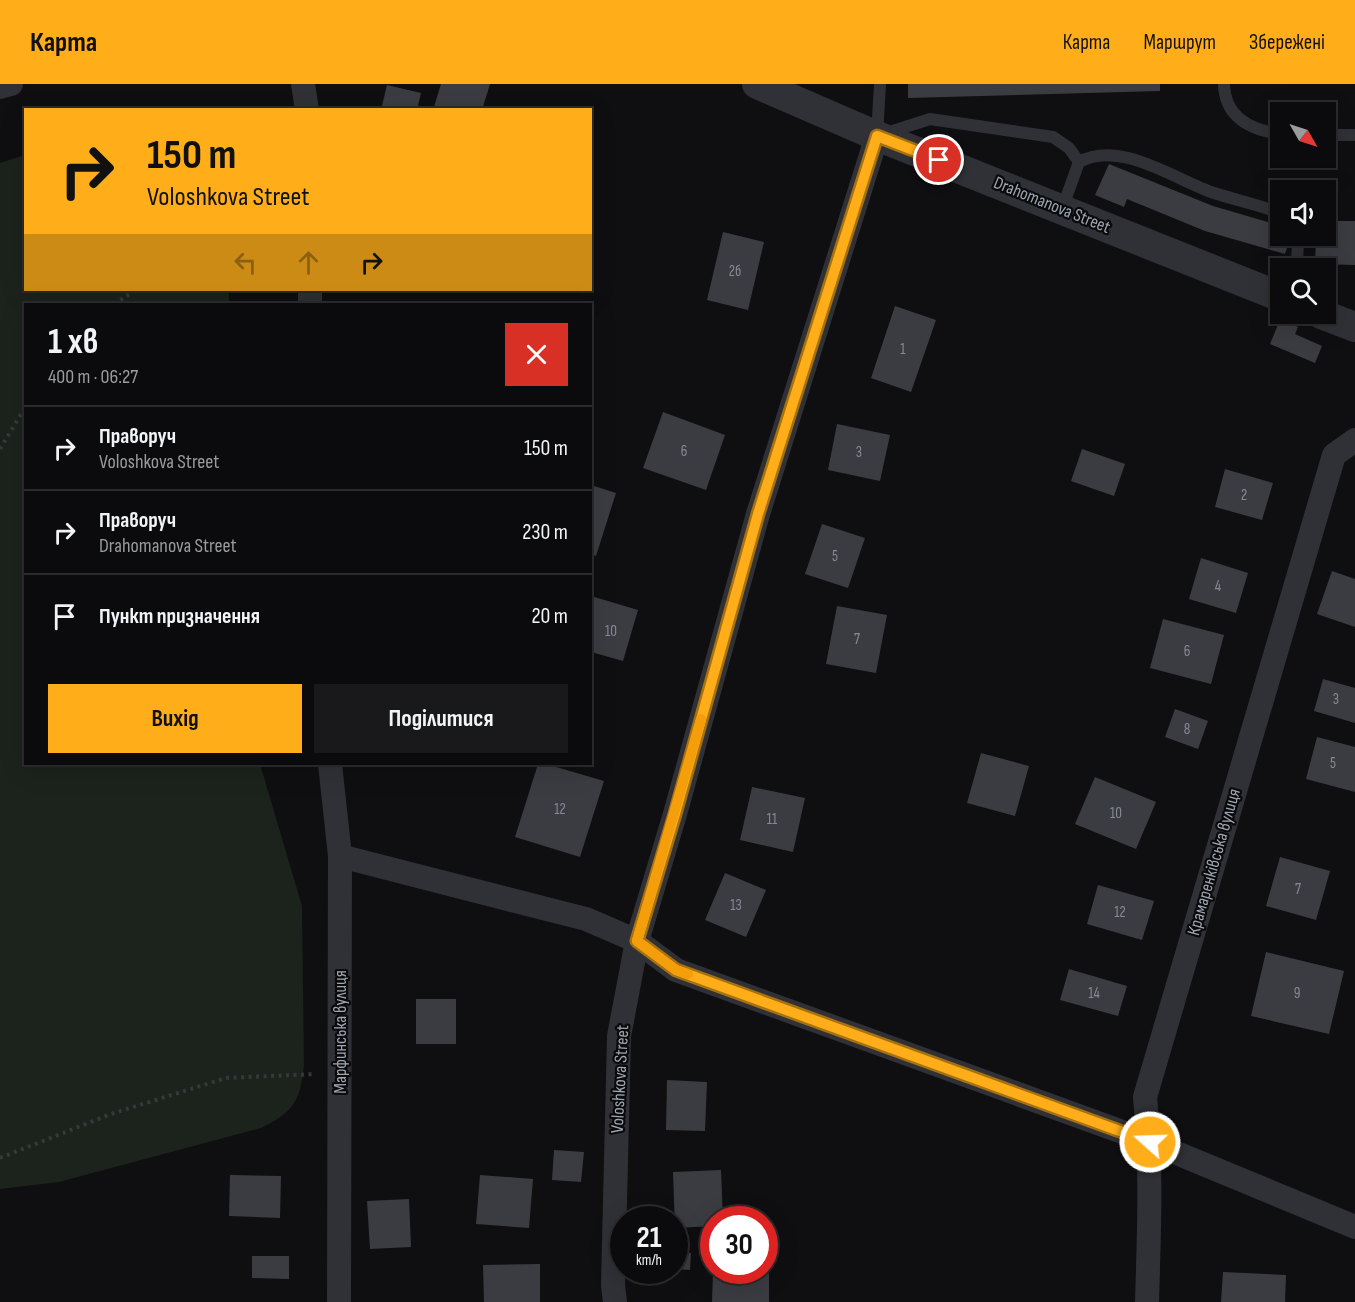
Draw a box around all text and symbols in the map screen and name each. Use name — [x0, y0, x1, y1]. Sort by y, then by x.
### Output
text: Карта — [30, 26, 97, 59]
text: Карта — [1063, 30, 1110, 55]
text: Маршрут — [1143, 30, 1216, 55]
text: Збережені — [1249, 30, 1325, 55]
north arrow — [1270, 102, 1336, 168]
map controls — [1270, 102, 1336, 324]
text: 150 m — [147, 130, 236, 181]
icon: right — [48, 132, 126, 210]
pin — [913, 134, 964, 185]
icon: arrive — [922, 143, 955, 176]
street label: Drahomanova Street — [991, 172, 1114, 238]
button: sound — [1270, 180, 1336, 246]
text: Voloshkova Street — [147, 181, 310, 213]
icon: left — [229, 246, 262, 279]
icon: ahead — [292, 246, 325, 279]
icon: right — [355, 246, 388, 279]
button: search — [1270, 258, 1336, 324]
house number: 2б — [729, 262, 741, 281]
text: 1 хв — [48, 321, 98, 364]
button: close — [505, 323, 568, 386]
house number: 1 — [900, 340, 906, 359]
text: 400 m · 06:27 — [48, 365, 138, 389]
text: Праворуч — [99, 423, 176, 450]
icon: right — [48, 432, 81, 465]
text: 150 m — [524, 435, 568, 462]
house number: 6 — [681, 442, 687, 461]
house number: 3 — [856, 443, 862, 462]
text: Voloshkova Street — [99, 450, 219, 474]
house number: 2 — [1241, 486, 1247, 505]
text: Праворуч — [99, 507, 176, 534]
icon: right — [48, 516, 81, 549]
text: 230 m — [522, 519, 568, 546]
text: Drahomanova Street — [99, 534, 237, 558]
house number: 5 — [832, 547, 838, 566]
house number: 4 — [1215, 577, 1221, 596]
icon: arrive — [48, 600, 81, 633]
text: Пункт призначення — [99, 603, 260, 630]
text: 20 m — [532, 603, 568, 630]
house number: 10 — [605, 622, 617, 641]
house number: 7 — [854, 630, 860, 649]
house number: 6 — [1184, 642, 1190, 661]
button: Вихід — [48, 684, 302, 753]
button: Поділитися — [314, 684, 568, 753]
house number: 3 — [1333, 690, 1339, 709]
house number: 8 — [1184, 720, 1190, 739]
house number: 5 — [1330, 754, 1336, 773]
street label: Крамаренківська вулиця — [1183, 786, 1245, 938]
house number: 12 — [554, 800, 566, 819]
house number: 10 — [1110, 804, 1122, 823]
house number: 11 — [767, 810, 778, 829]
house number: 7 — [1295, 880, 1301, 899]
house number: 13 — [730, 896, 742, 915]
house number: 12 — [1114, 903, 1126, 922]
street label: Марфинська вулиця — [330, 970, 351, 1094]
house number: 14 — [1088, 984, 1100, 1003]
house number: 9 — [1294, 984, 1300, 1003]
street label: Voloshkova Street — [607, 1024, 633, 1134]
position arrow — [1118, 1110, 1182, 1174]
speed limit sign: 30 — [700, 1206, 778, 1284]
text: 21 — [637, 1220, 661, 1256]
text: km/h — [636, 1251, 662, 1270]

